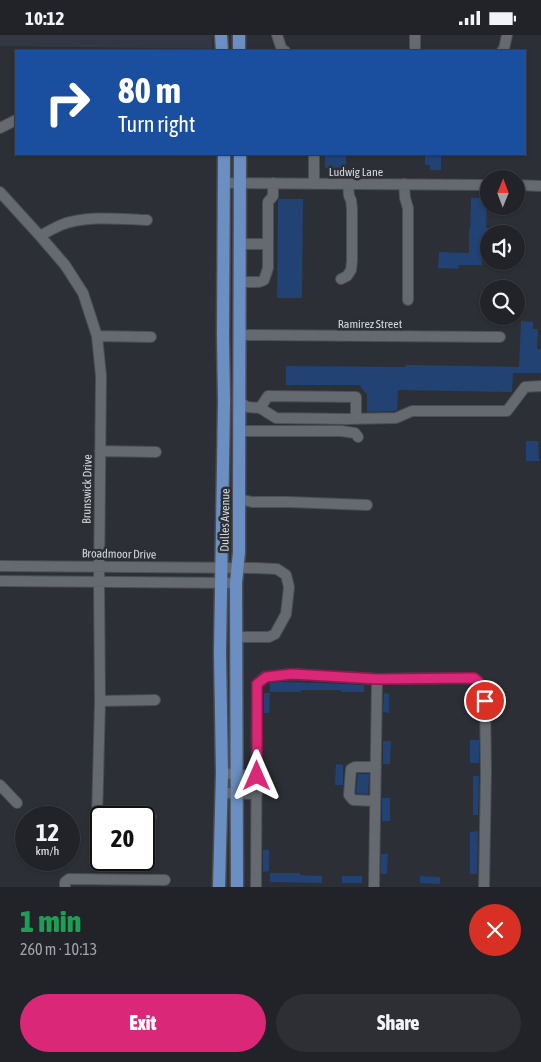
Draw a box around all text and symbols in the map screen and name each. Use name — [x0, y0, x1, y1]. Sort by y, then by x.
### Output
text: 10:12 — [25, 7, 64, 29]
icon: right — [35, 70, 100, 135]
text: 80 m — [118, 70, 181, 110]
text: Turn right — [118, 111, 195, 137]
street label: Ludwig Lane — [329, 165, 383, 179]
north arrow — [480, 170, 525, 215]
map controls — [480, 170, 525, 325]
button: sound — [480, 225, 525, 270]
button: search — [480, 280, 525, 325]
street label: Ramirez Street — [338, 317, 403, 331]
street label: Brunswick Drive — [79, 454, 95, 524]
street label: Dulles Avenue — [217, 488, 233, 552]
street label: Broadmoor Drive — [82, 546, 156, 562]
pin — [464, 680, 506, 722]
icon: arrive — [471, 687, 499, 715]
position arrow — [230, 749, 282, 801]
speed limit sign: 20 — [90, 806, 155, 871]
text: 12 — [36, 818, 59, 846]
text: km/h — [36, 844, 59, 858]
text: 1 min — [20, 904, 81, 938]
button: close — [469, 904, 521, 956]
text: 260 m · 10:13 — [20, 940, 97, 958]
button: Exit — [20, 994, 266, 1052]
button: Share — [276, 994, 521, 1052]

